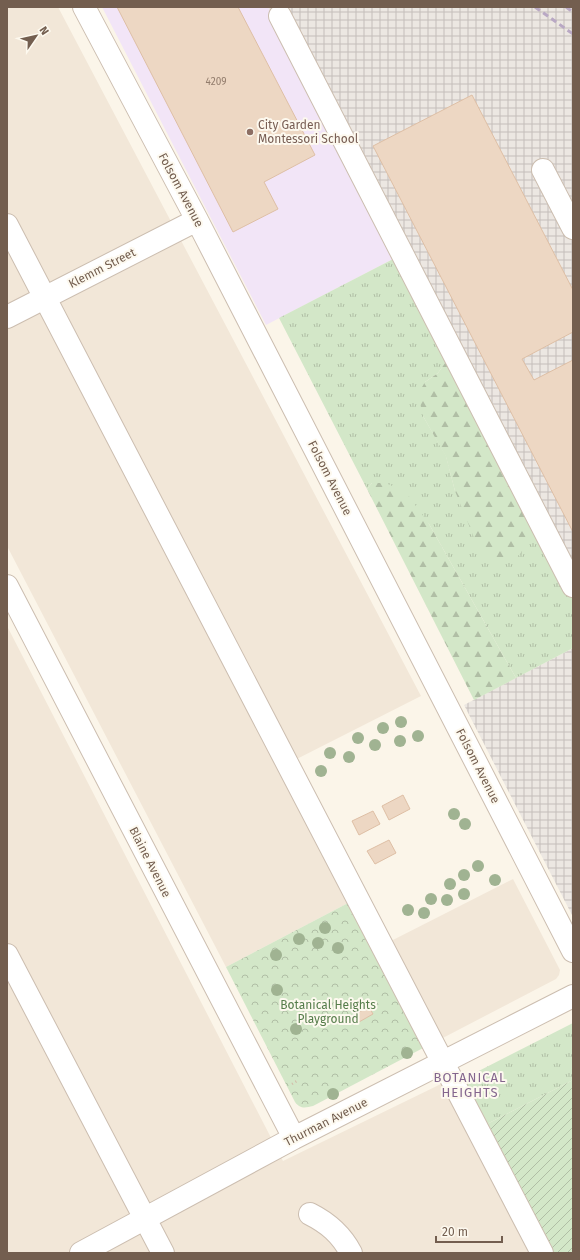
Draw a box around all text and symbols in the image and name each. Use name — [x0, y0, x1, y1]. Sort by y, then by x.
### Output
north arrow — [16, 16, 56, 56]
text: N — [36, 24, 51, 37]
house number: 4209 — [206, 76, 226, 88]
place label: City Garden Montessori School — [258, 118, 359, 146]
marker: City Garden Montessori School — [245, 127, 255, 137]
street label: Folsom Avenue — [156, 151, 206, 229]
street label: Klemm Street — [66, 245, 138, 291]
street label: Folsom Avenue — [305, 438, 355, 518]
street label: Folsom Avenue — [453, 726, 503, 806]
street label: Blaine Avenue — [126, 824, 174, 900]
park label: Botanical Heights Playground — [280, 998, 376, 1026]
district label: BOTANICAL HEIGHTS — [434, 1070, 506, 1100]
street label: Thurman Avenue — [282, 1095, 370, 1149]
scale bar — [436, 1218, 502, 1244]
text: 20 m — [442, 1225, 468, 1239]

